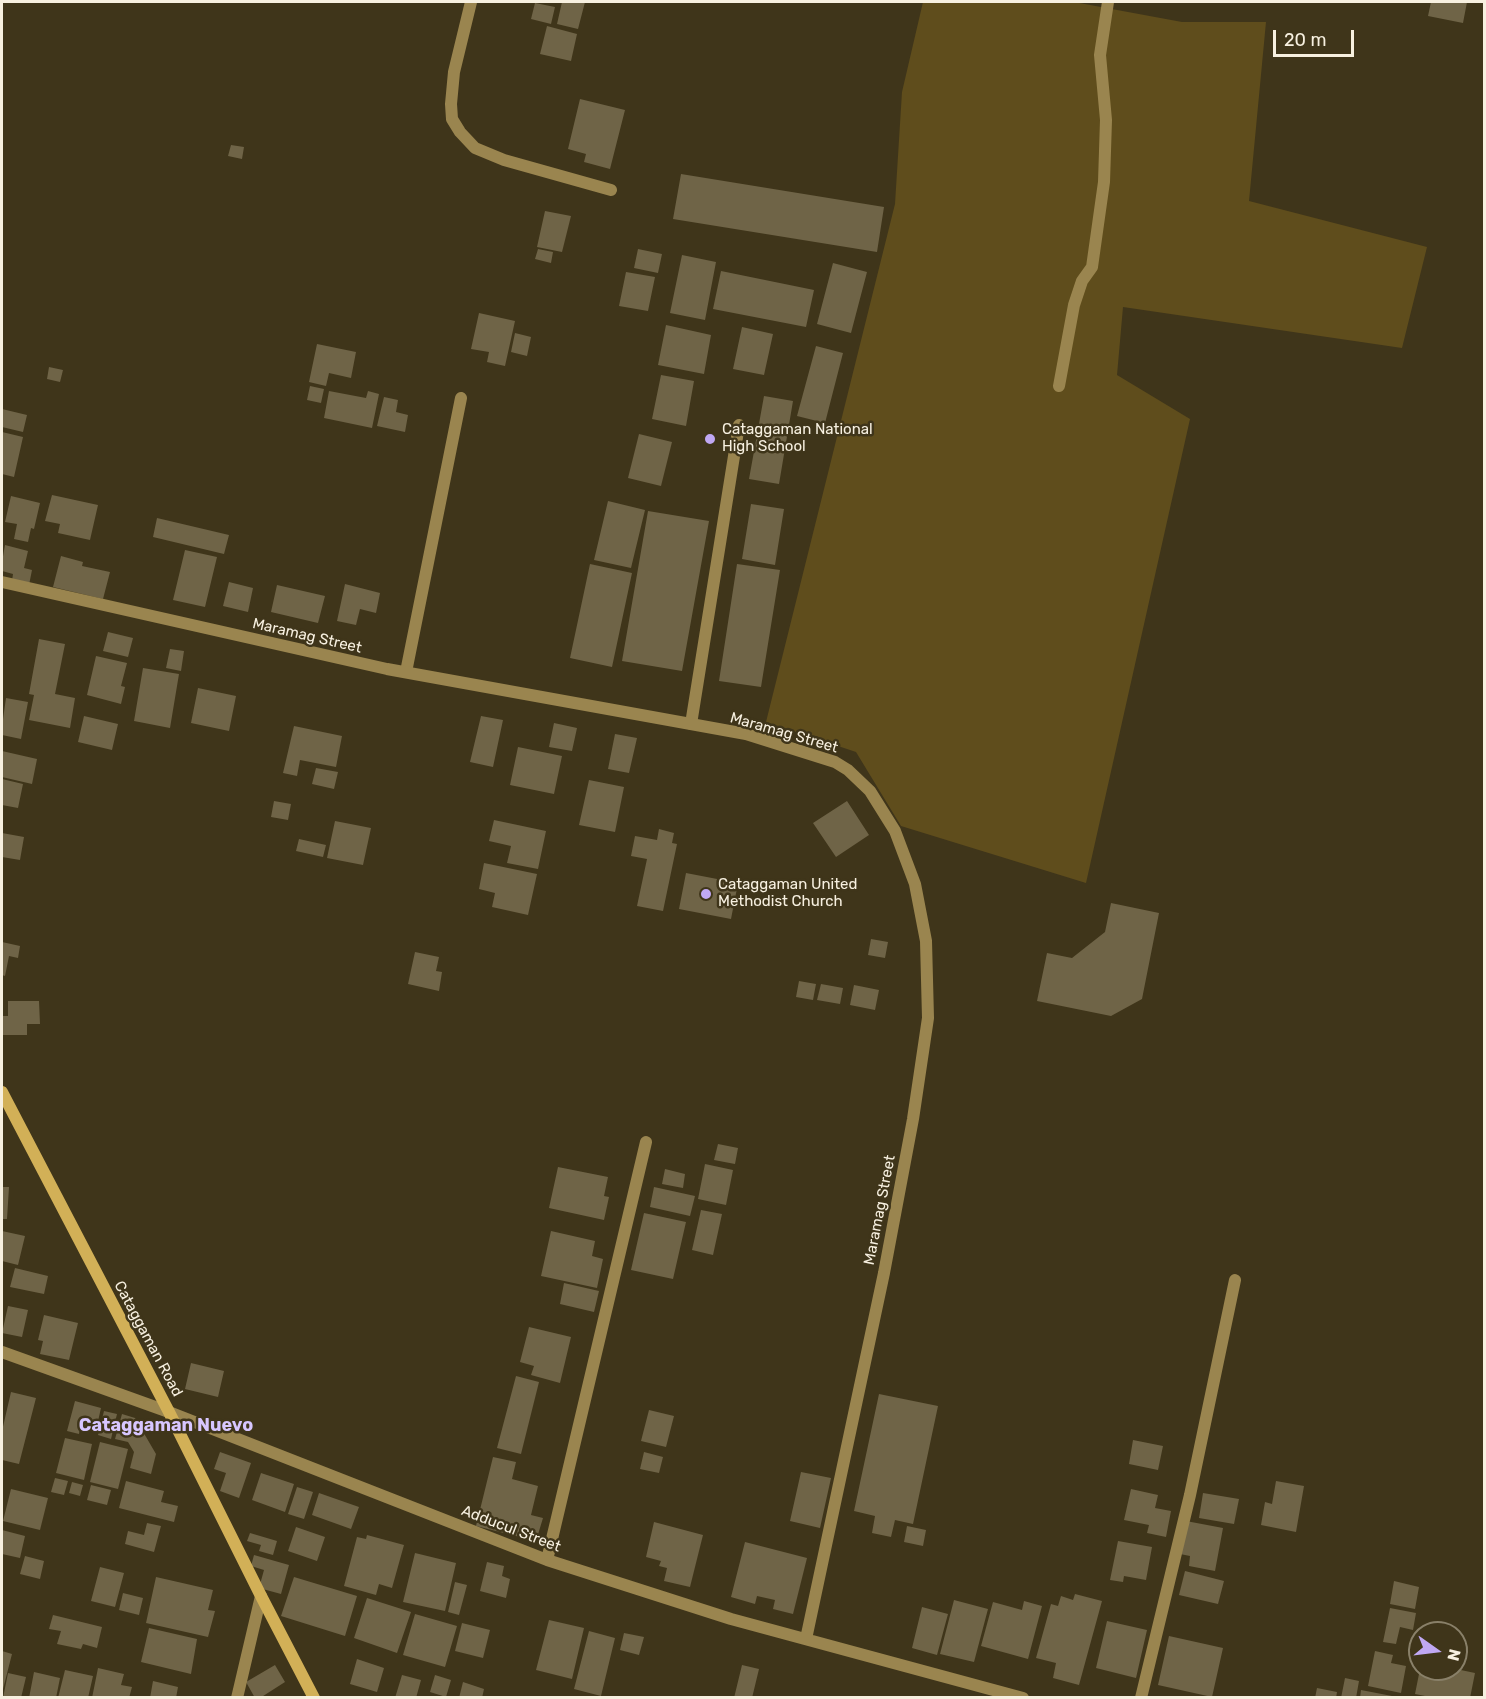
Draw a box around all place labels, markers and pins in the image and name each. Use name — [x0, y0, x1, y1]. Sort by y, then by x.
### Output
place label: Cataggaman National High School — [722, 421, 873, 456]
marker: Cataggaman National High School — [703, 432, 717, 446]
place label: Cataggaman United Methodist Church — [718, 876, 857, 911]
marker: Cataggaman United Methodist Church — [699, 887, 713, 901]

